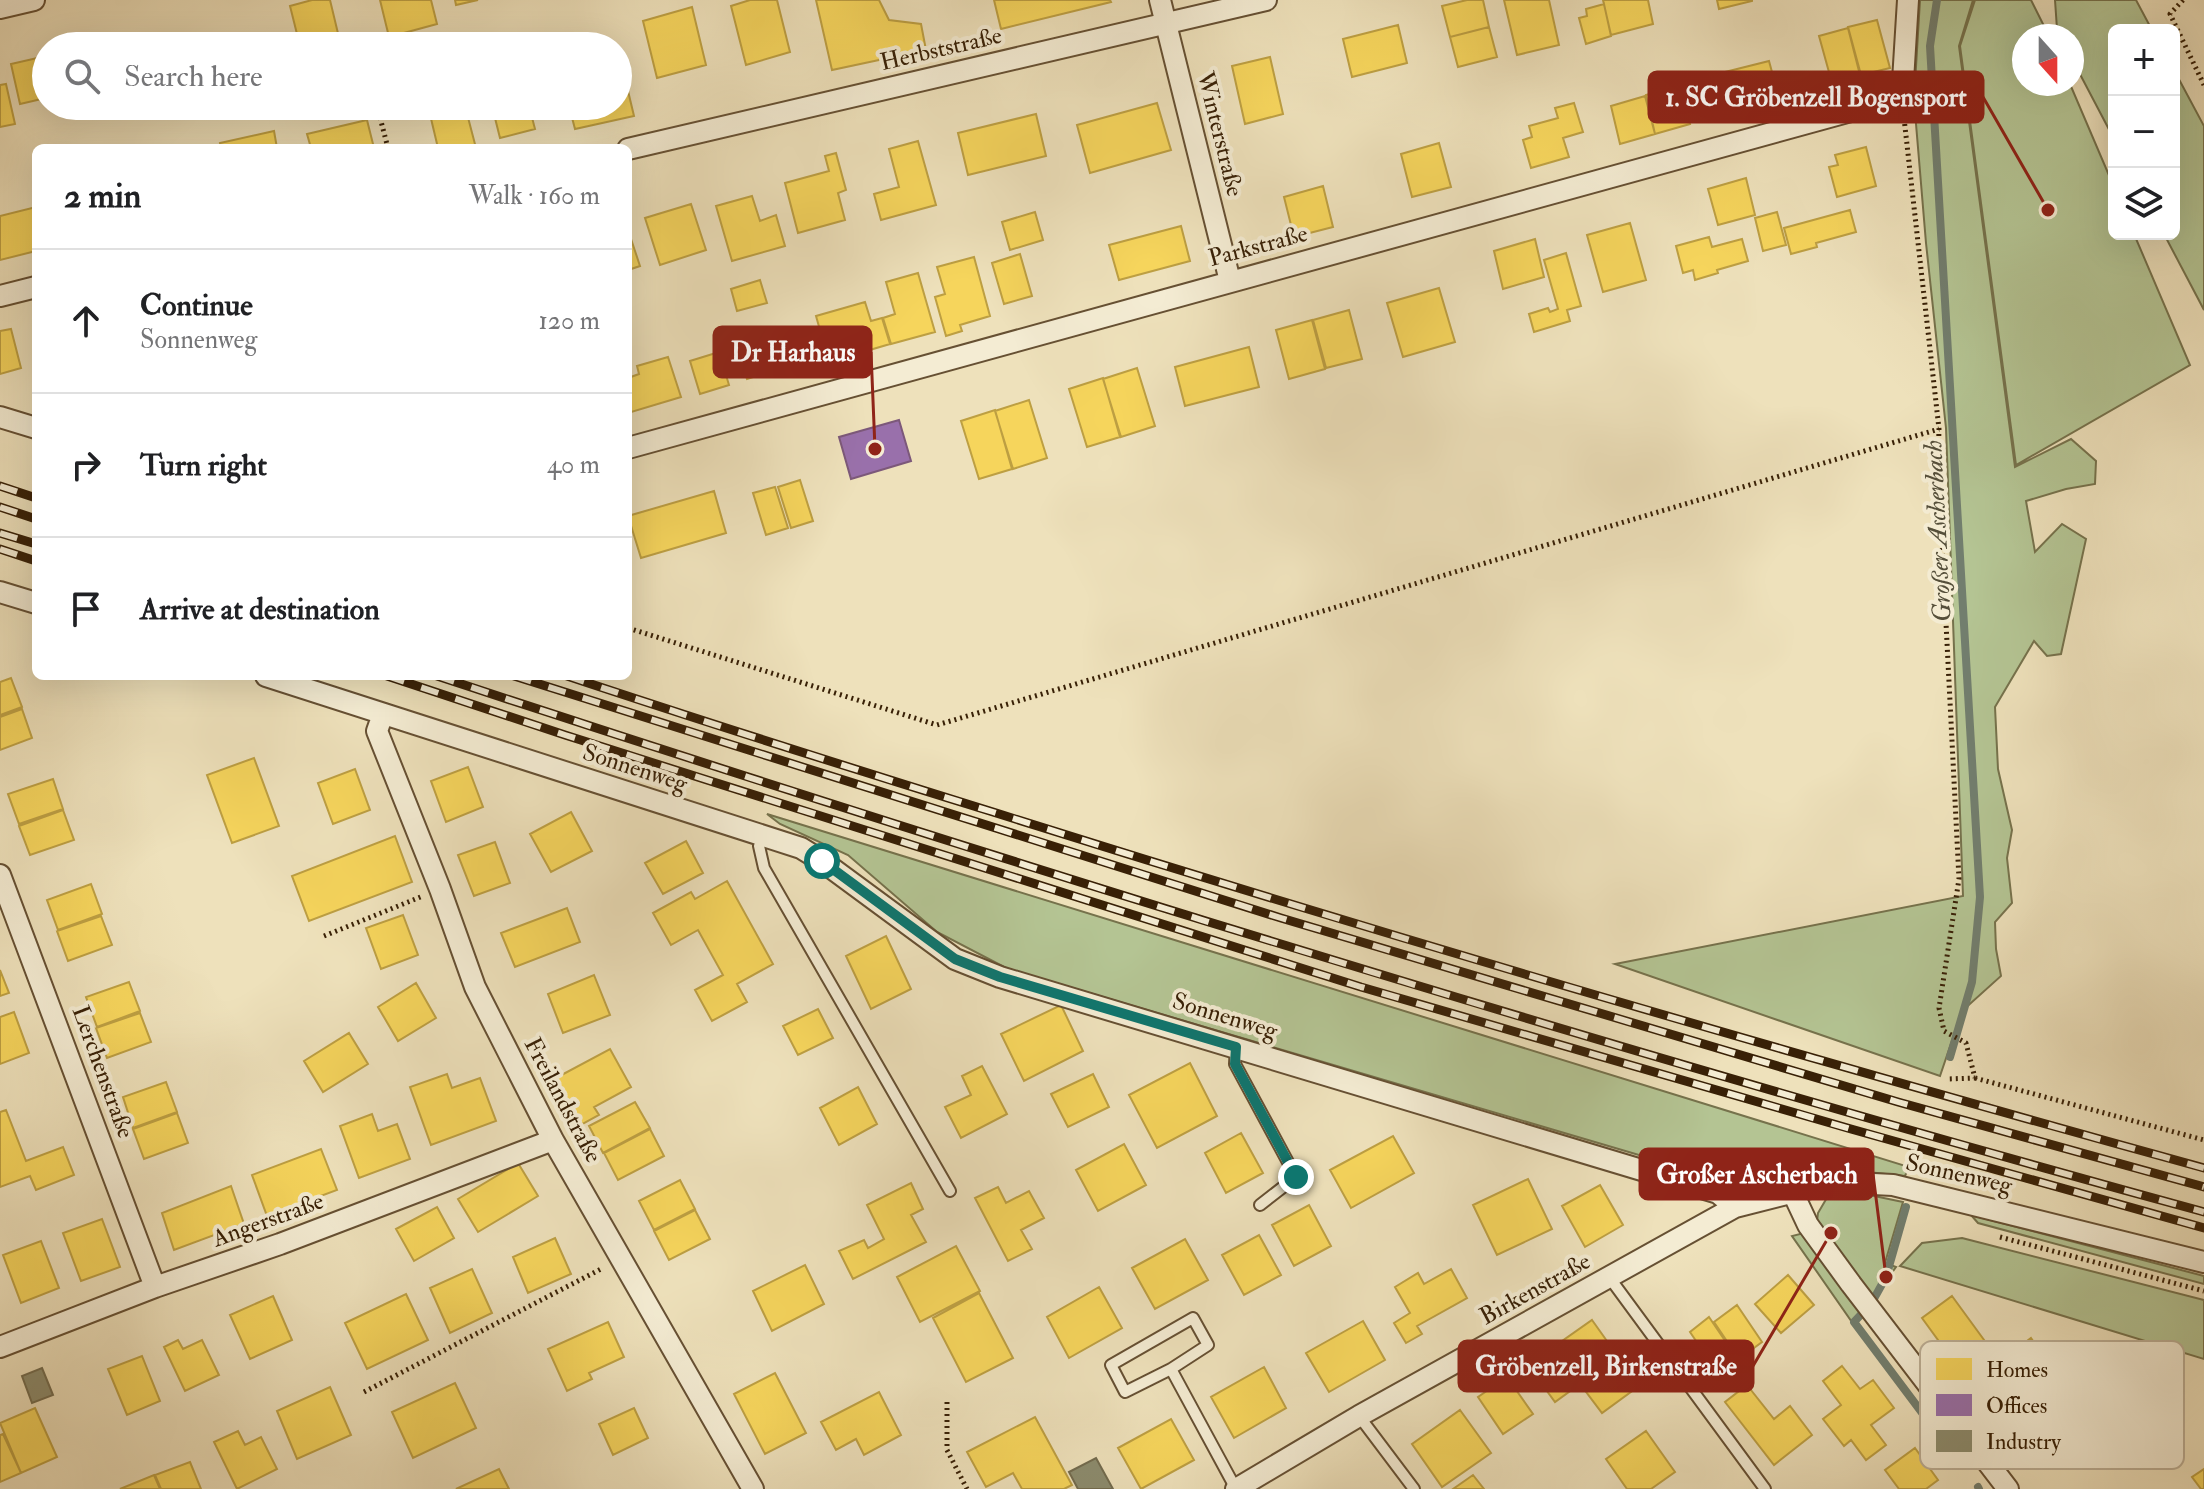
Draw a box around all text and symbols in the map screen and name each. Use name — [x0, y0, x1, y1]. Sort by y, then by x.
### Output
street label: Herbststraße — [877, 20, 1005, 78]
north arrow — [2012, 24, 2084, 96]
map controls — [2108, 24, 2180, 240]
button: + — [2108, 24, 2180, 96]
search box — [32, 32, 632, 120]
icon: search — [60, 54, 104, 98]
text: Search here — [124, 58, 263, 95]
street label: Winterstraße — [1189, 67, 1250, 200]
callout: 1. SC Gröbenzell Bogensport — [1649, 72, 1983, 122]
text: 1. SC Gröbenzell Bogensport — [1665, 82, 1967, 115]
button: − — [2108, 96, 2180, 168]
button: layers — [2108, 168, 2180, 240]
text: 2 min — [64, 175, 141, 218]
text: Walk · 160 m — [469, 180, 600, 212]
street label: Parkstraße — [1205, 218, 1311, 274]
text: Continue — [140, 287, 253, 324]
icon: ahead — [64, 299, 108, 343]
text: 120 m — [539, 305, 600, 337]
text: Sonnenweg — [140, 324, 257, 356]
callout: Dr Harhaus — [714, 327, 871, 377]
text: Dr Harhaus — [731, 337, 855, 369]
water label: Großer Ascherbach — [1917, 439, 1959, 623]
icon: right — [64, 443, 108, 487]
text: Turn right — [140, 447, 267, 484]
text: 40 m — [547, 449, 600, 481]
icon: arrive — [64, 587, 108, 631]
text: Arrive at destination — [140, 591, 380, 628]
street label: Sonnenweg — [579, 737, 692, 800]
route start — [804, 843, 840, 879]
street label: Sonnenweg — [1169, 985, 1282, 1047]
street label: Lerchenstraße — [65, 1002, 141, 1142]
street label: Freilandstraße — [517, 1032, 609, 1168]
street label: Sonnenweg — [1903, 1147, 2016, 1202]
callout: Großer Ascherbach — [1640, 1149, 1873, 1199]
route end — [1278, 1159, 1314, 1195]
text: Großer Ascherbach — [1656, 1159, 1858, 1191]
street label: Angerstraße — [207, 1186, 328, 1255]
street label: Birkenstraße — [1474, 1246, 1596, 1332]
callout: Gröbenzell, Birkenstraße — [1459, 1341, 1753, 1391]
legend — [1920, 1341, 2184, 1469]
text: Gröbenzell, Birkenstraße — [1475, 1351, 1737, 1383]
text: Homes — [1986, 1356, 2048, 1384]
text: Offices — [1986, 1392, 2047, 1420]
text: Industry — [1986, 1428, 2061, 1456]

